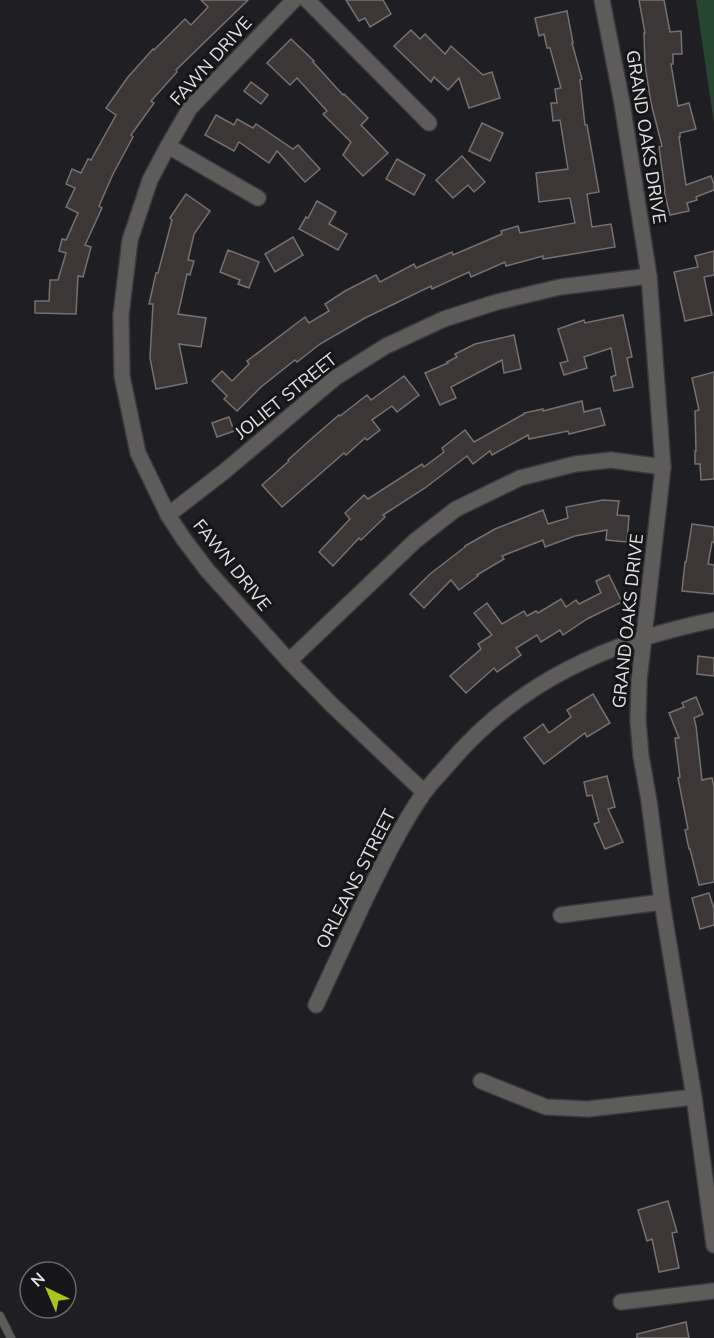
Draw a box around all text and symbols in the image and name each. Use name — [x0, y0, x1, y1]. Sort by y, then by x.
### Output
street label: FAWN DRIVE — [165, 11, 257, 111]
street label: GRAND OAKS DRIVE — [620, 48, 672, 226]
street label: JOLIET STREET — [229, 347, 342, 445]
street label: FAWN DRIVE — [188, 514, 276, 616]
street label: GRAND OAKS DRIVE — [607, 533, 649, 709]
street label: ORLEANS STREET — [311, 805, 402, 953]
north arrow — [18, 1260, 78, 1320]
text: N — [26, 1268, 50, 1292]

